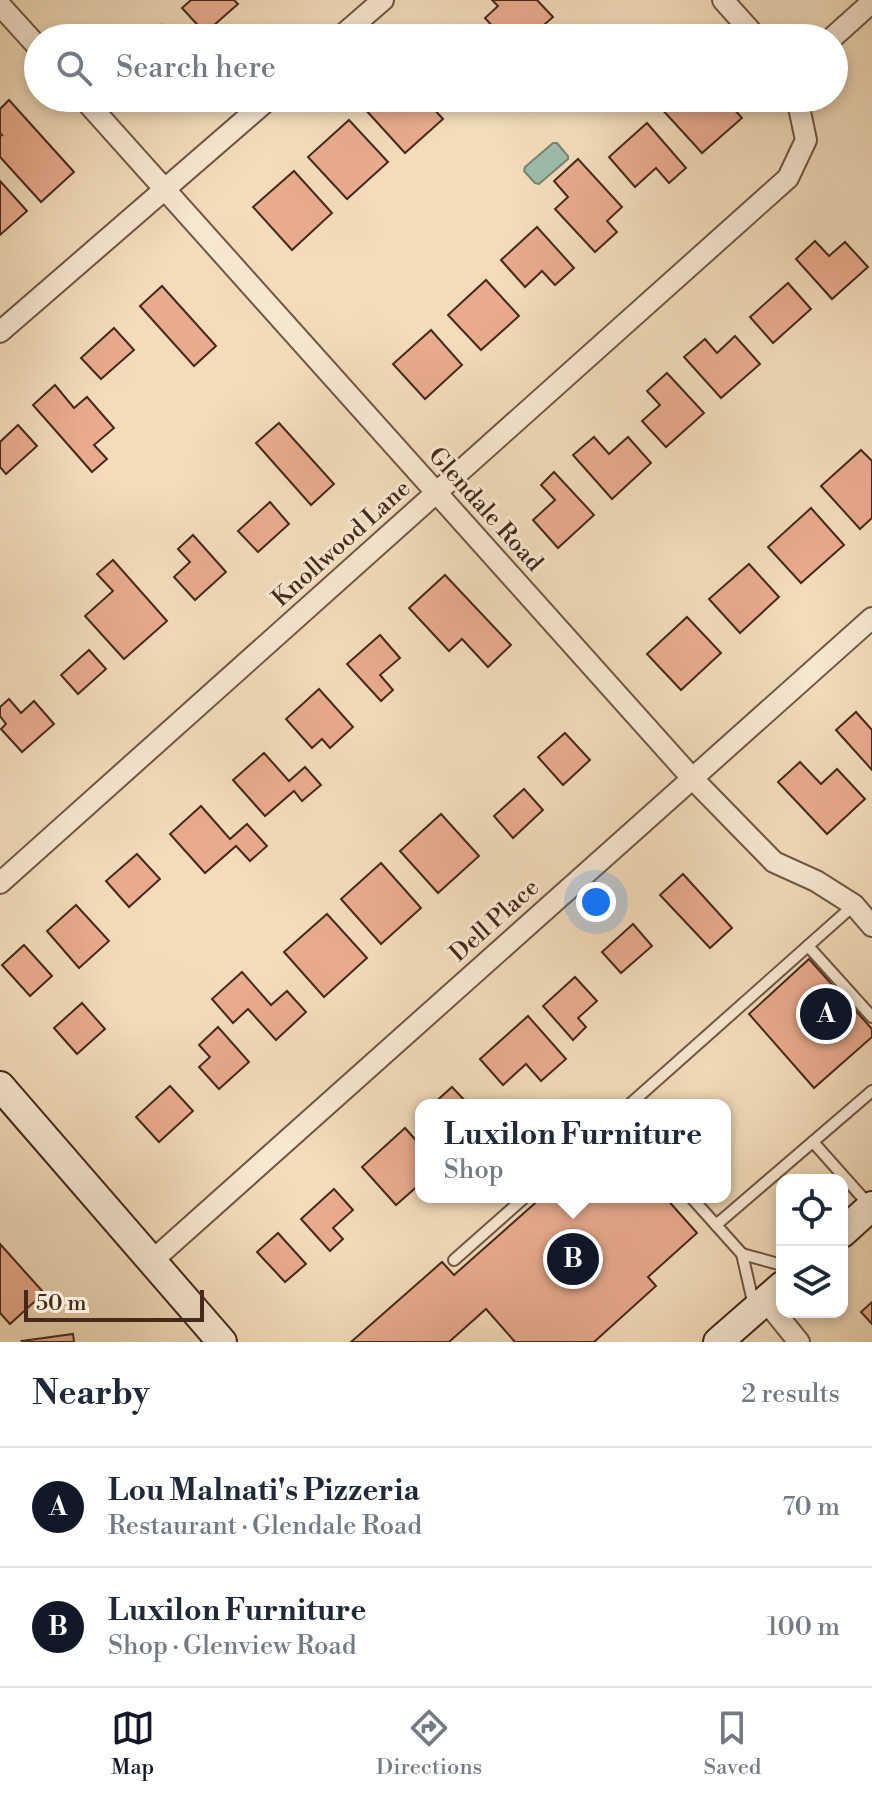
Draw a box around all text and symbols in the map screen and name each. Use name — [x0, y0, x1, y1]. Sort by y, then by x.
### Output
search box — [24, 24, 848, 112]
icon: search — [52, 46, 96, 90]
text: Search here — [116, 49, 276, 87]
street label: Glendale Road — [422, 441, 549, 578]
street label: Knollwood Lane — [266, 474, 417, 614]
street label: Dell Place — [444, 873, 546, 969]
your location — [576, 882, 616, 922]
pin: A — [800, 984, 852, 1044]
popup — [415, 1099, 731, 1203]
text: Luxilon Furniture — [444, 1116, 702, 1154]
text: Shop — [444, 1154, 504, 1186]
map controls — [776, 1174, 848, 1318]
button: locate — [776, 1174, 848, 1246]
pin: B — [547, 1229, 599, 1289]
button: layers — [776, 1246, 848, 1318]
scale bar — [24, 1286, 204, 1322]
text: 50 m — [36, 1290, 87, 1317]
text: Nearby — [32, 1373, 150, 1415]
text: 2 results — [741, 1378, 840, 1410]
text: Lou Malnati's Pizzeria — [108, 1472, 420, 1510]
text: A — [49, 1491, 67, 1523]
text: 70 m — [782, 1491, 840, 1523]
text: Restaurant · Glendale Road — [108, 1510, 422, 1542]
text: Luxilon Furniture — [108, 1592, 366, 1630]
text: B — [48, 1611, 68, 1643]
text: 100 m — [767, 1611, 840, 1643]
text: Shop · Glenview Road — [108, 1630, 357, 1662]
tab: Map — [111, 1706, 155, 1781]
tab: Directions — [376, 1706, 482, 1781]
tab: Saved — [704, 1706, 761, 1781]

